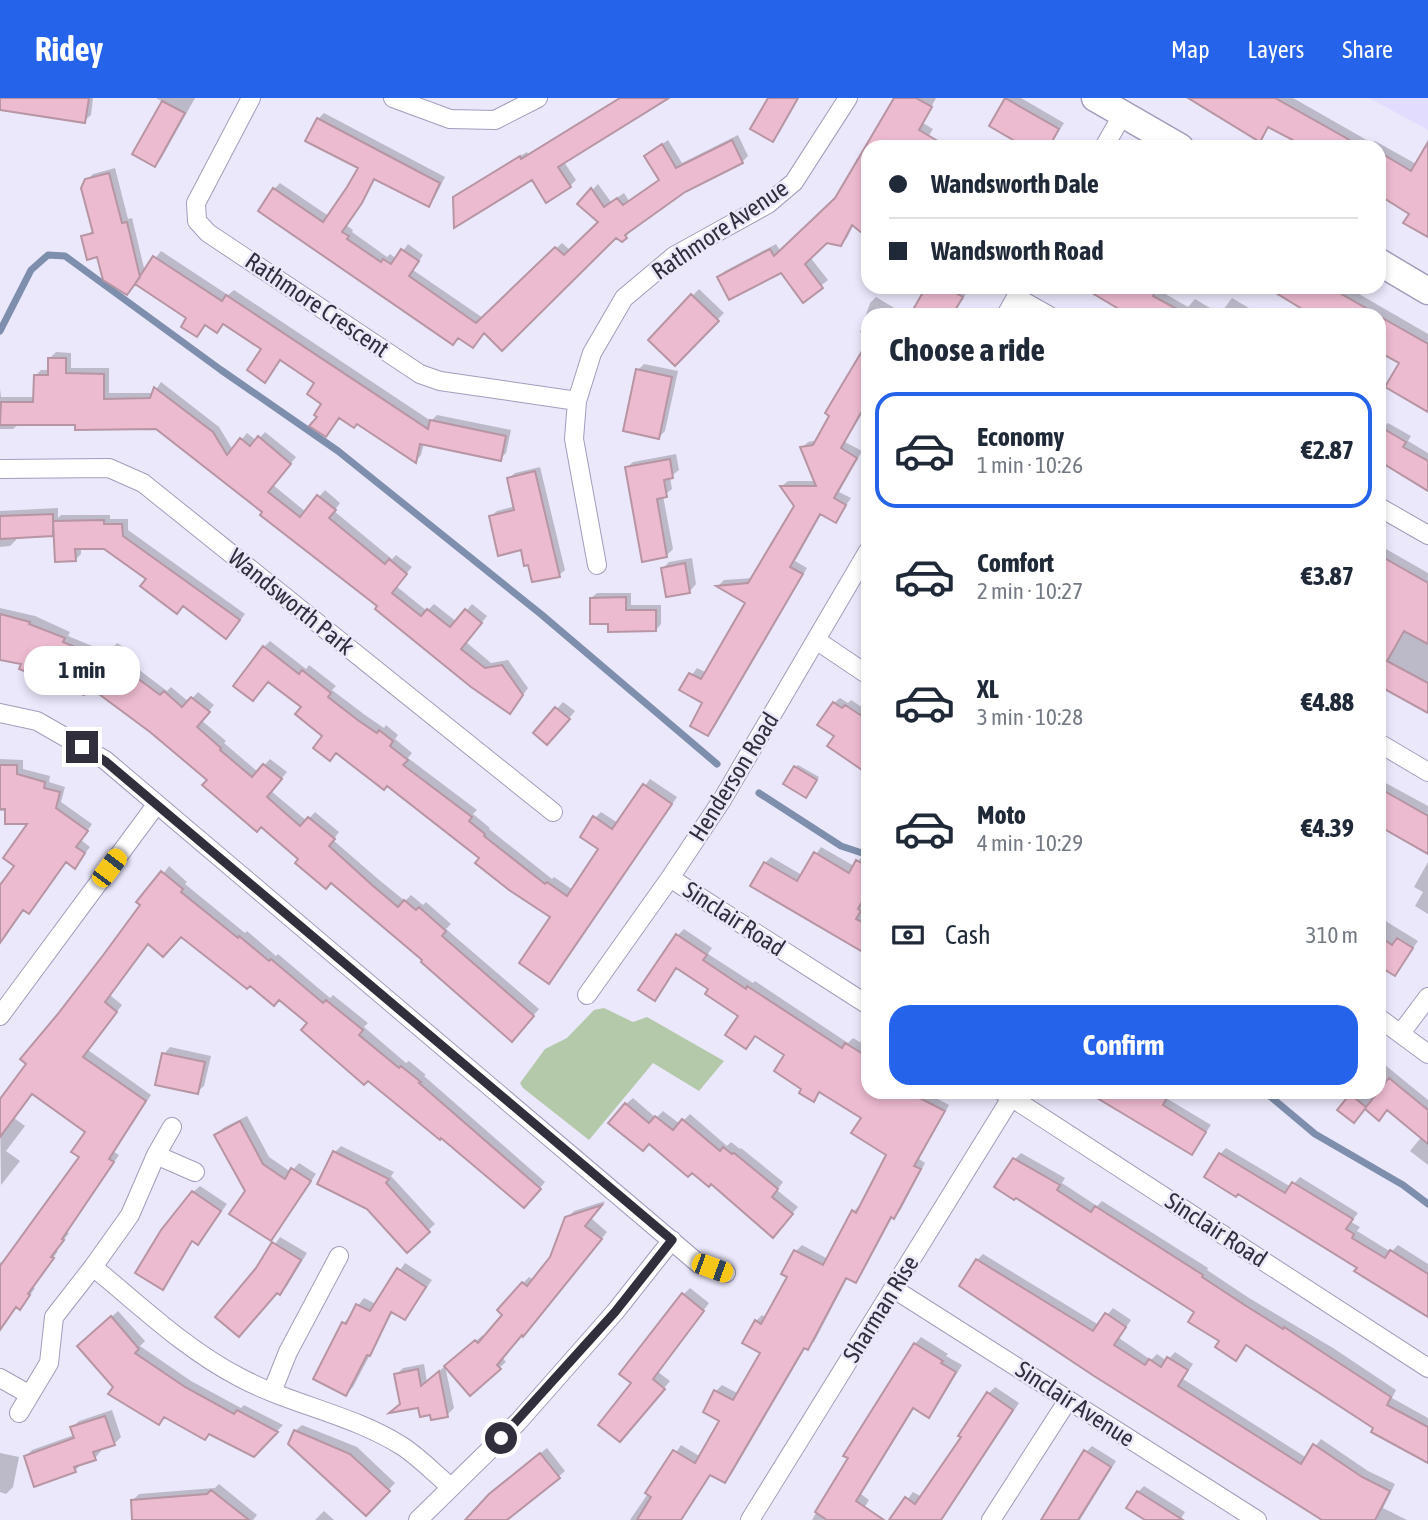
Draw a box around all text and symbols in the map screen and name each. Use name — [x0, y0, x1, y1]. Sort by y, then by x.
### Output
text: Ridey — [35, 30, 103, 68]
text: Map — [1171, 36, 1210, 63]
text: Layers — [1248, 36, 1304, 63]
text: Share — [1342, 36, 1393, 63]
text: Wandsworth Dale — [931, 169, 1099, 199]
street label: Rathmore Avenue — [647, 174, 793, 285]
text: Wandsworth Road — [931, 236, 1103, 266]
street label: Rathmore Crescent — [240, 247, 394, 363]
text: Choose a ride — [889, 331, 1045, 368]
icon: car — [893, 419, 956, 482]
text: Economy — [977, 422, 1064, 452]
text: €2.87 — [1301, 435, 1354, 465]
text: 1 min · 10:26 — [977, 452, 1083, 478]
street label: Wandsworth Park — [223, 543, 360, 661]
icon: car — [893, 545, 956, 608]
text: Comfort — [977, 548, 1054, 578]
text: €3.87 — [1301, 561, 1354, 591]
text: 2 min · 10:27 — [977, 578, 1083, 604]
callout: 1 min — [24, 646, 140, 694]
text: 1 min — [59, 657, 105, 683]
icon: car — [893, 671, 956, 734]
text: XL — [977, 674, 999, 704]
text: €4.88 — [1301, 687, 1354, 717]
text: 3 min · 10:28 — [977, 704, 1083, 730]
street label: Henderson Road — [683, 708, 784, 846]
route end — [66, 731, 98, 763]
icon: car — [893, 797, 956, 860]
text: Moto — [977, 800, 1026, 830]
text: €4.39 — [1301, 813, 1354, 843]
text: 4 min · 10:29 — [977, 830, 1083, 856]
car — [88, 845, 131, 891]
street label: Sinclair Road — [679, 876, 790, 961]
icon: cash — [889, 916, 927, 954]
text: Cash — [945, 920, 991, 950]
text: 310 m — [1306, 922, 1358, 948]
button: Confirm — [889, 1005, 1358, 1085]
street label: Sinclair Road — [1161, 1187, 1272, 1272]
car — [689, 1251, 736, 1285]
street label: Sharman Rise — [837, 1251, 924, 1367]
street label: Sinclair Avenue — [1011, 1355, 1140, 1452]
route start — [485, 1422, 517, 1454]

